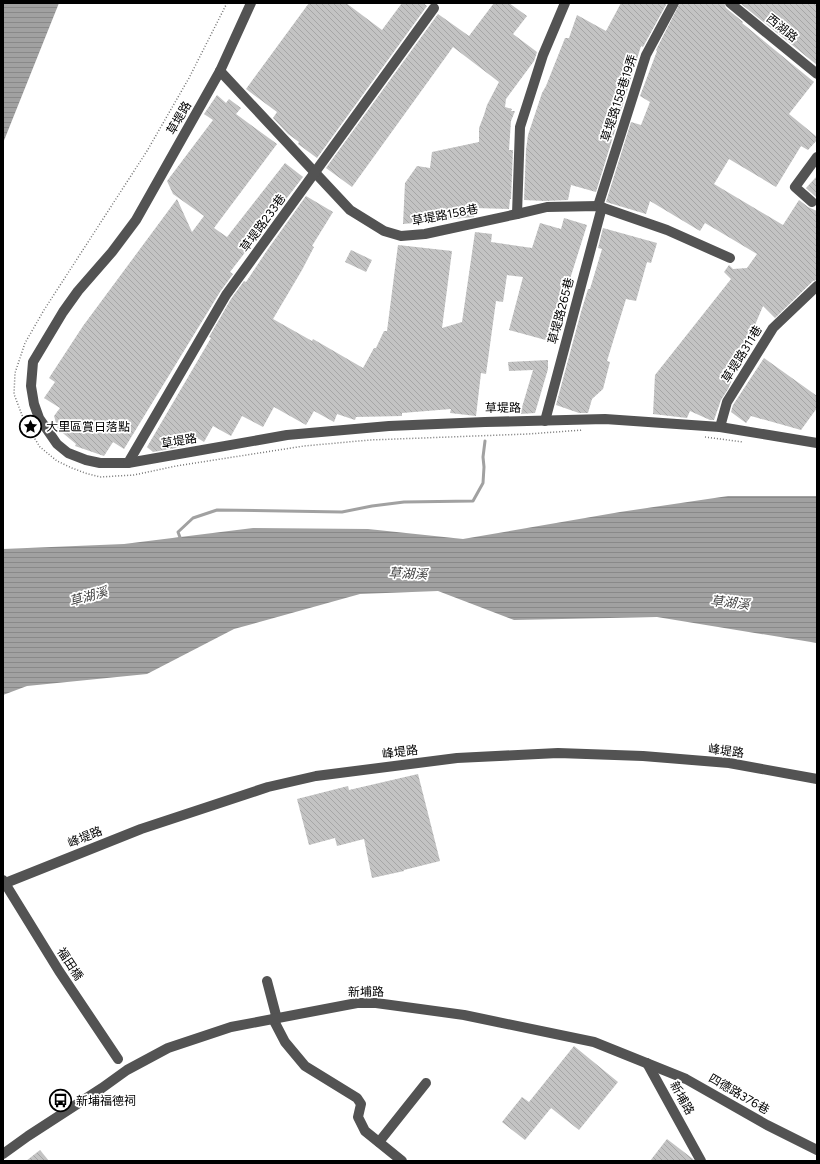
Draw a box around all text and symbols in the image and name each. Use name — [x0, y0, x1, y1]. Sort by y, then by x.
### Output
street label: 西湖路 — [764, 11, 800, 45]
street label: 草堤路158巷19弄 — [598, 53, 640, 143]
street label: 草堤路 — [164, 99, 194, 137]
street label: 草堤路233巷 — [237, 191, 289, 255]
street label: 草堤路158巷 — [411, 202, 479, 228]
street label: 草堤路265巷 — [545, 276, 577, 346]
street label: 草堤路311巷 — [719, 323, 765, 385]
street label: 草堤路 — [485, 401, 521, 415]
place icon: 大里區賞日落點 — [18, 414, 44, 440]
place label: 大里區賞日落點 — [46, 420, 130, 434]
street label: 草堤路 — [160, 431, 198, 451]
water label: 草湖溪 — [388, 565, 430, 582]
water label: 草湖溪 — [67, 583, 111, 609]
water label: 草湖溪 — [710, 593, 752, 612]
street label: 峰堤路 — [707, 742, 745, 760]
street label: 峰堤路 — [381, 743, 419, 761]
street label: 峰堤路 — [66, 824, 104, 850]
street label: 福田橋 — [54, 945, 86, 983]
street label: 新埔路 — [348, 985, 384, 999]
street label: 四德路376巷 — [706, 1071, 772, 1117]
street label: 新埔路 — [667, 1079, 697, 1117]
bus stop icon: 新埔福德祠 — [48, 1088, 74, 1114]
place label: 新埔福德祠 — [76, 1094, 136, 1108]

